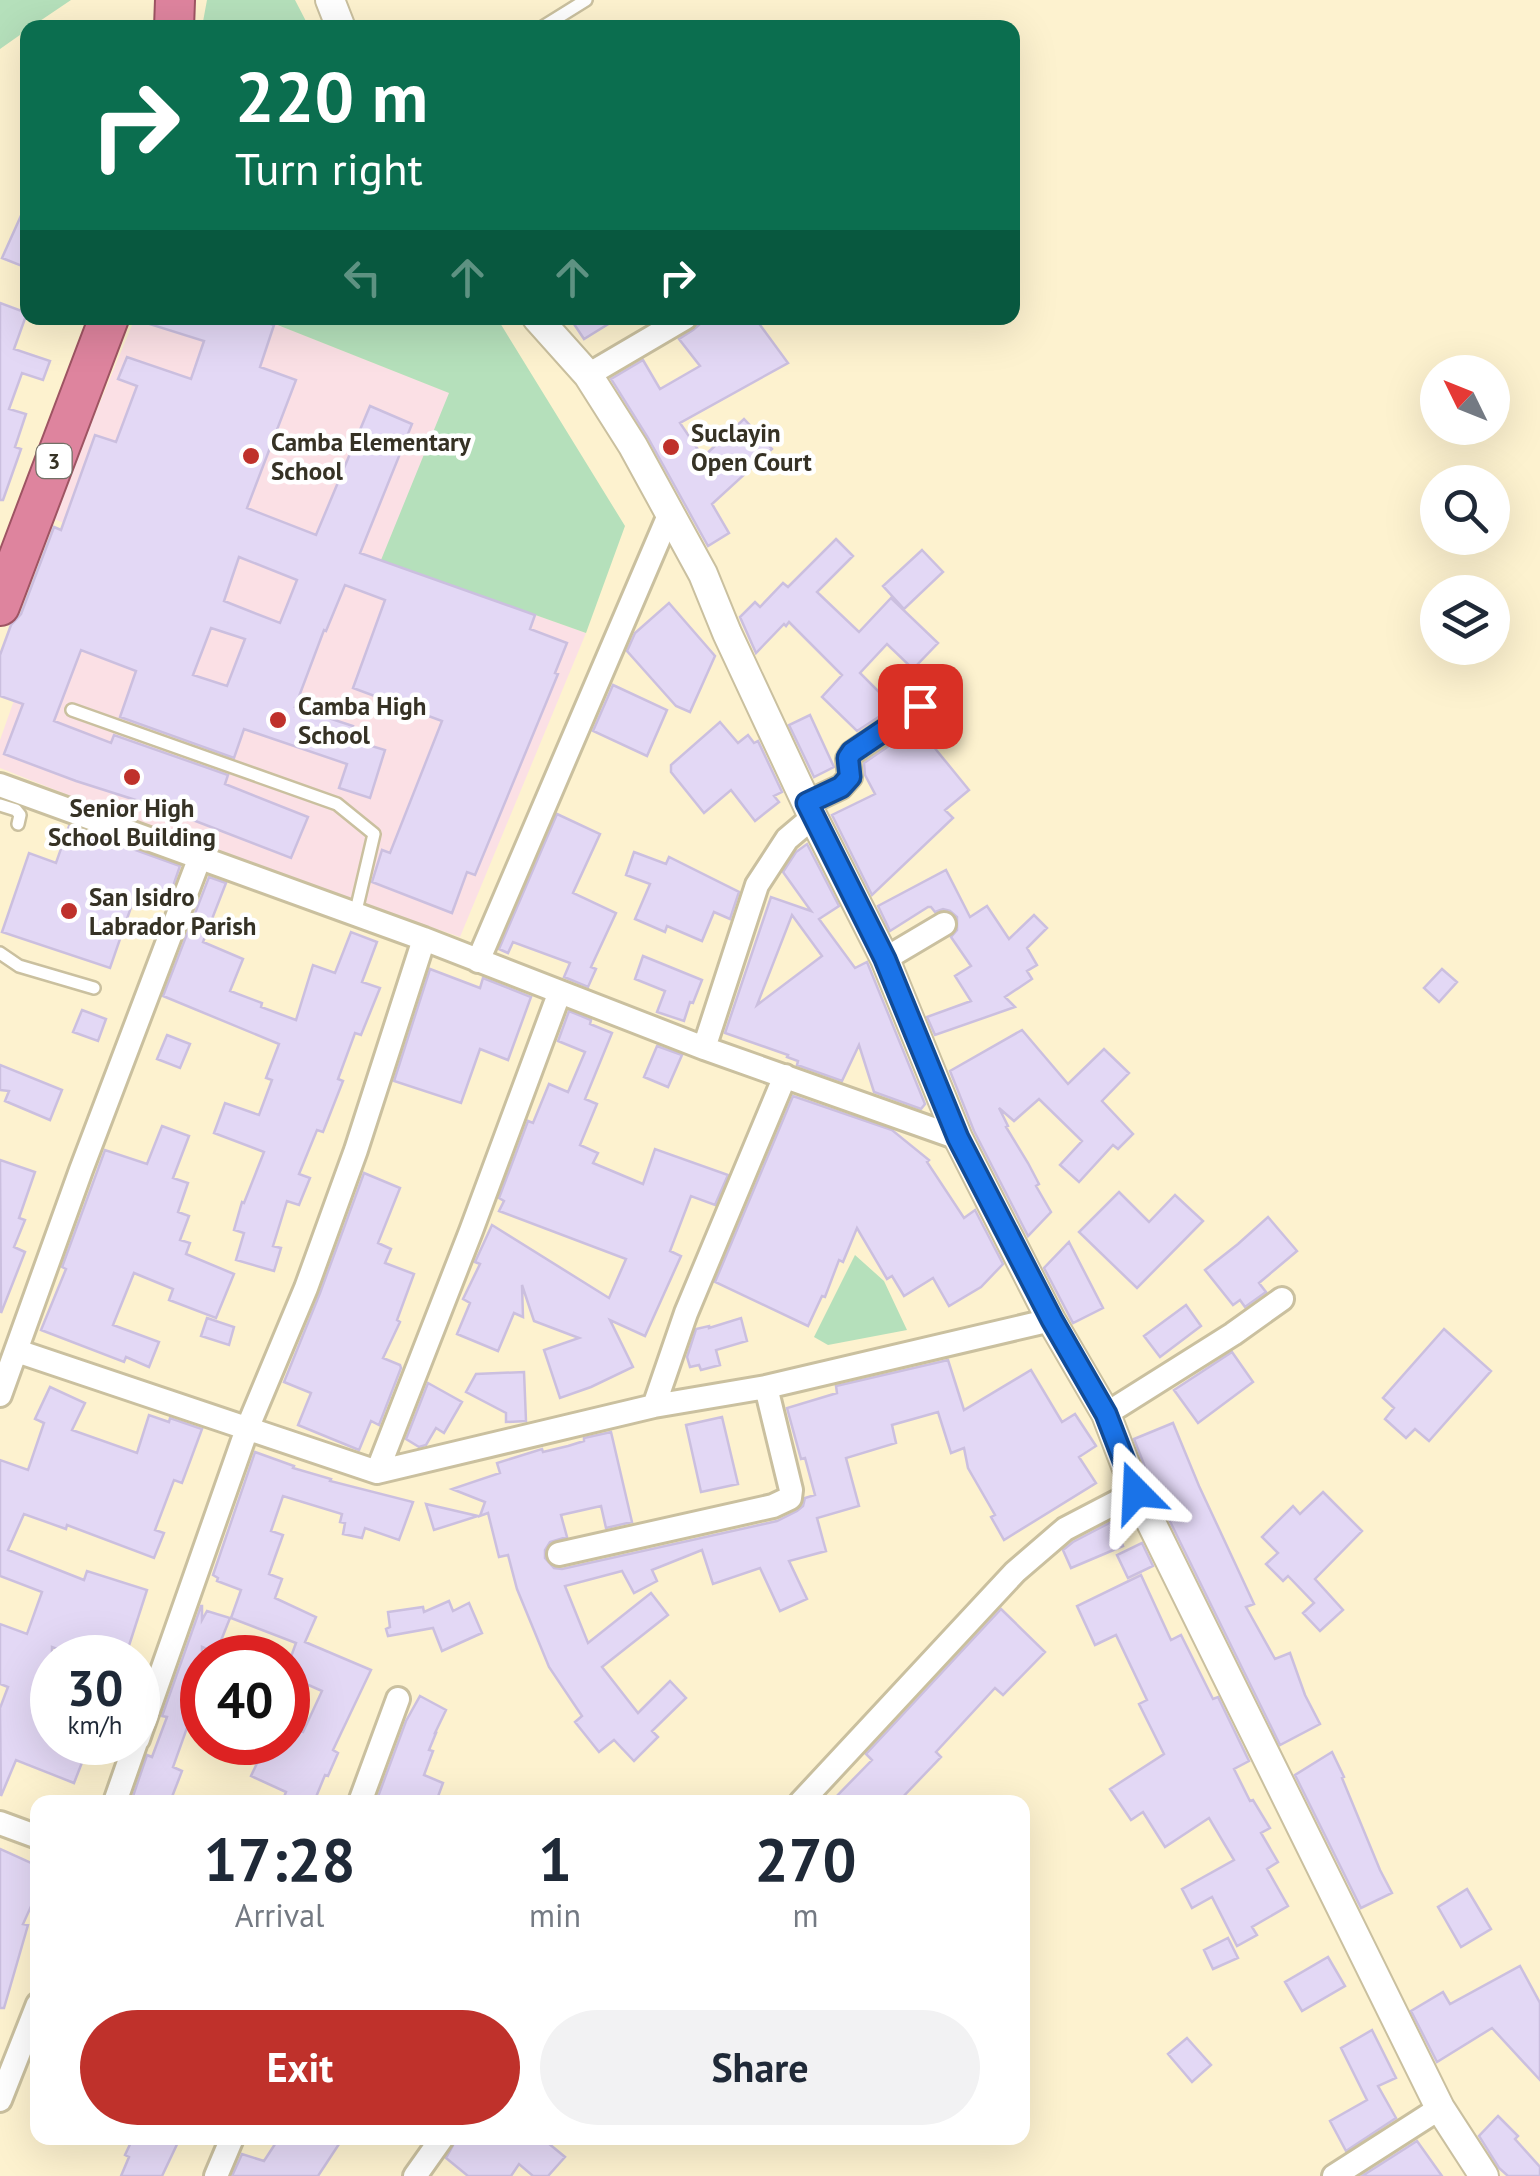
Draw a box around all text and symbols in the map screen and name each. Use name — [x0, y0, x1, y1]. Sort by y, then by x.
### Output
text: 220 m — [235, 51, 428, 141]
icon: right — [70, 60, 200, 190]
text: Turn right — [235, 139, 423, 197]
icon: left — [335, 250, 390, 305]
icon: ahead — [440, 250, 495, 305]
icon: ahead — [545, 250, 600, 305]
icon: right — [650, 250, 705, 305]
north arrow — [1420, 355, 1510, 445]
map controls — [1420, 355, 1510, 665]
place label: Suclayin Open Court — [691, 417, 812, 478]
place label: Camba Elementary School — [271, 426, 472, 487]
marker: Suclayin Open Court — [660, 436, 682, 458]
road number: 3 — [36, 444, 72, 478]
marker: Camba Elementary School — [240, 445, 262, 467]
button: search — [1420, 465, 1510, 555]
button: layers — [1420, 575, 1510, 665]
pin — [878, 664, 963, 749]
icon: arrive — [893, 679, 948, 734]
place label: Camba High School — [298, 690, 426, 751]
marker: Camba High School — [267, 709, 289, 731]
marker: Senior High School Building — [121, 766, 143, 788]
place label: Senior High School Building — [48, 792, 216, 853]
place label: San Isidro Labrador Parish — [89, 881, 256, 942]
marker: San Isidro Labrador Parish — [58, 900, 80, 922]
position arrow — [1084, 1440, 1188, 1544]
speed limit sign: 40 — [180, 1635, 310, 1765]
text: 30 — [67, 1655, 123, 1720]
text: km/h — [68, 1709, 122, 1741]
text: 17:28 — [203, 1820, 356, 1898]
text: 1 — [538, 1820, 572, 1898]
text: 270 — [755, 1820, 857, 1898]
text: Arrival — [235, 1894, 324, 1936]
text: min — [529, 1894, 581, 1936]
text: m — [793, 1894, 819, 1936]
button: Exit — [80, 2010, 520, 2125]
button: Share — [540, 2010, 980, 2125]

